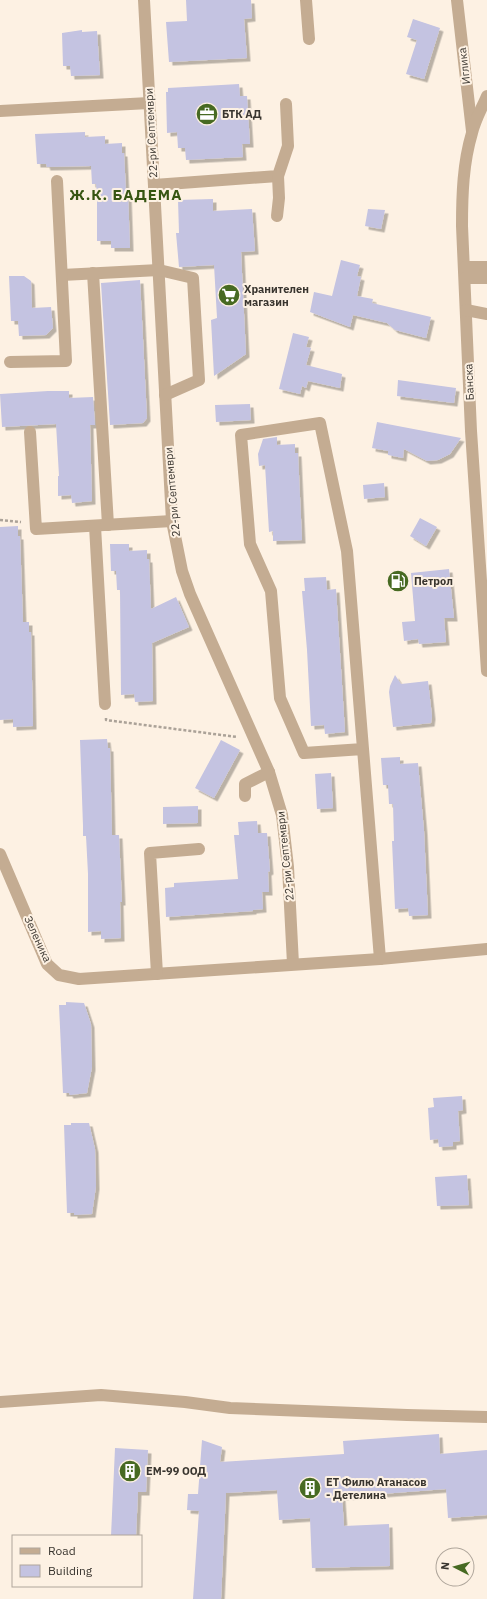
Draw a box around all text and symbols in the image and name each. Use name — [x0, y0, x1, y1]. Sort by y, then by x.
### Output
street label: Иглика — [455, 47, 473, 85]
street label: 22-ри Септември — [142, 88, 160, 178]
office icon: БТК АД — [194, 101, 220, 127]
place label: БТК АД — [222, 107, 262, 121]
district label: Ж.К. БАДЕМА — [70, 185, 182, 204]
supermarket icon: Хранителен магазин — [216, 282, 242, 308]
place label: Хранителен магазин — [244, 282, 309, 309]
street label: Банска — [461, 363, 477, 401]
street label: 22-ри Септември — [161, 447, 183, 537]
fuel station icon: Петрол — [385, 568, 411, 594]
place label: Петрол — [414, 574, 453, 588]
street label: 22-ри Септември — [273, 811, 297, 901]
street label: Зеленика — [21, 914, 55, 965]
building icon: ЕМ-99 ООД — [117, 1458, 143, 1484]
place label: ЕМ-99 ООД — [146, 1464, 206, 1478]
building icon: ЕТ Филю Атанасов - Детелина — [297, 1475, 323, 1501]
place label: ЕТ Филю Атанасов - Детелина — [326, 1475, 427, 1502]
legend — [12, 1535, 142, 1587]
text: Road — [48, 1543, 76, 1558]
north arrow — [435, 1547, 475, 1587]
text: N — [438, 1561, 452, 1571]
text: Building — [48, 1563, 93, 1578]

